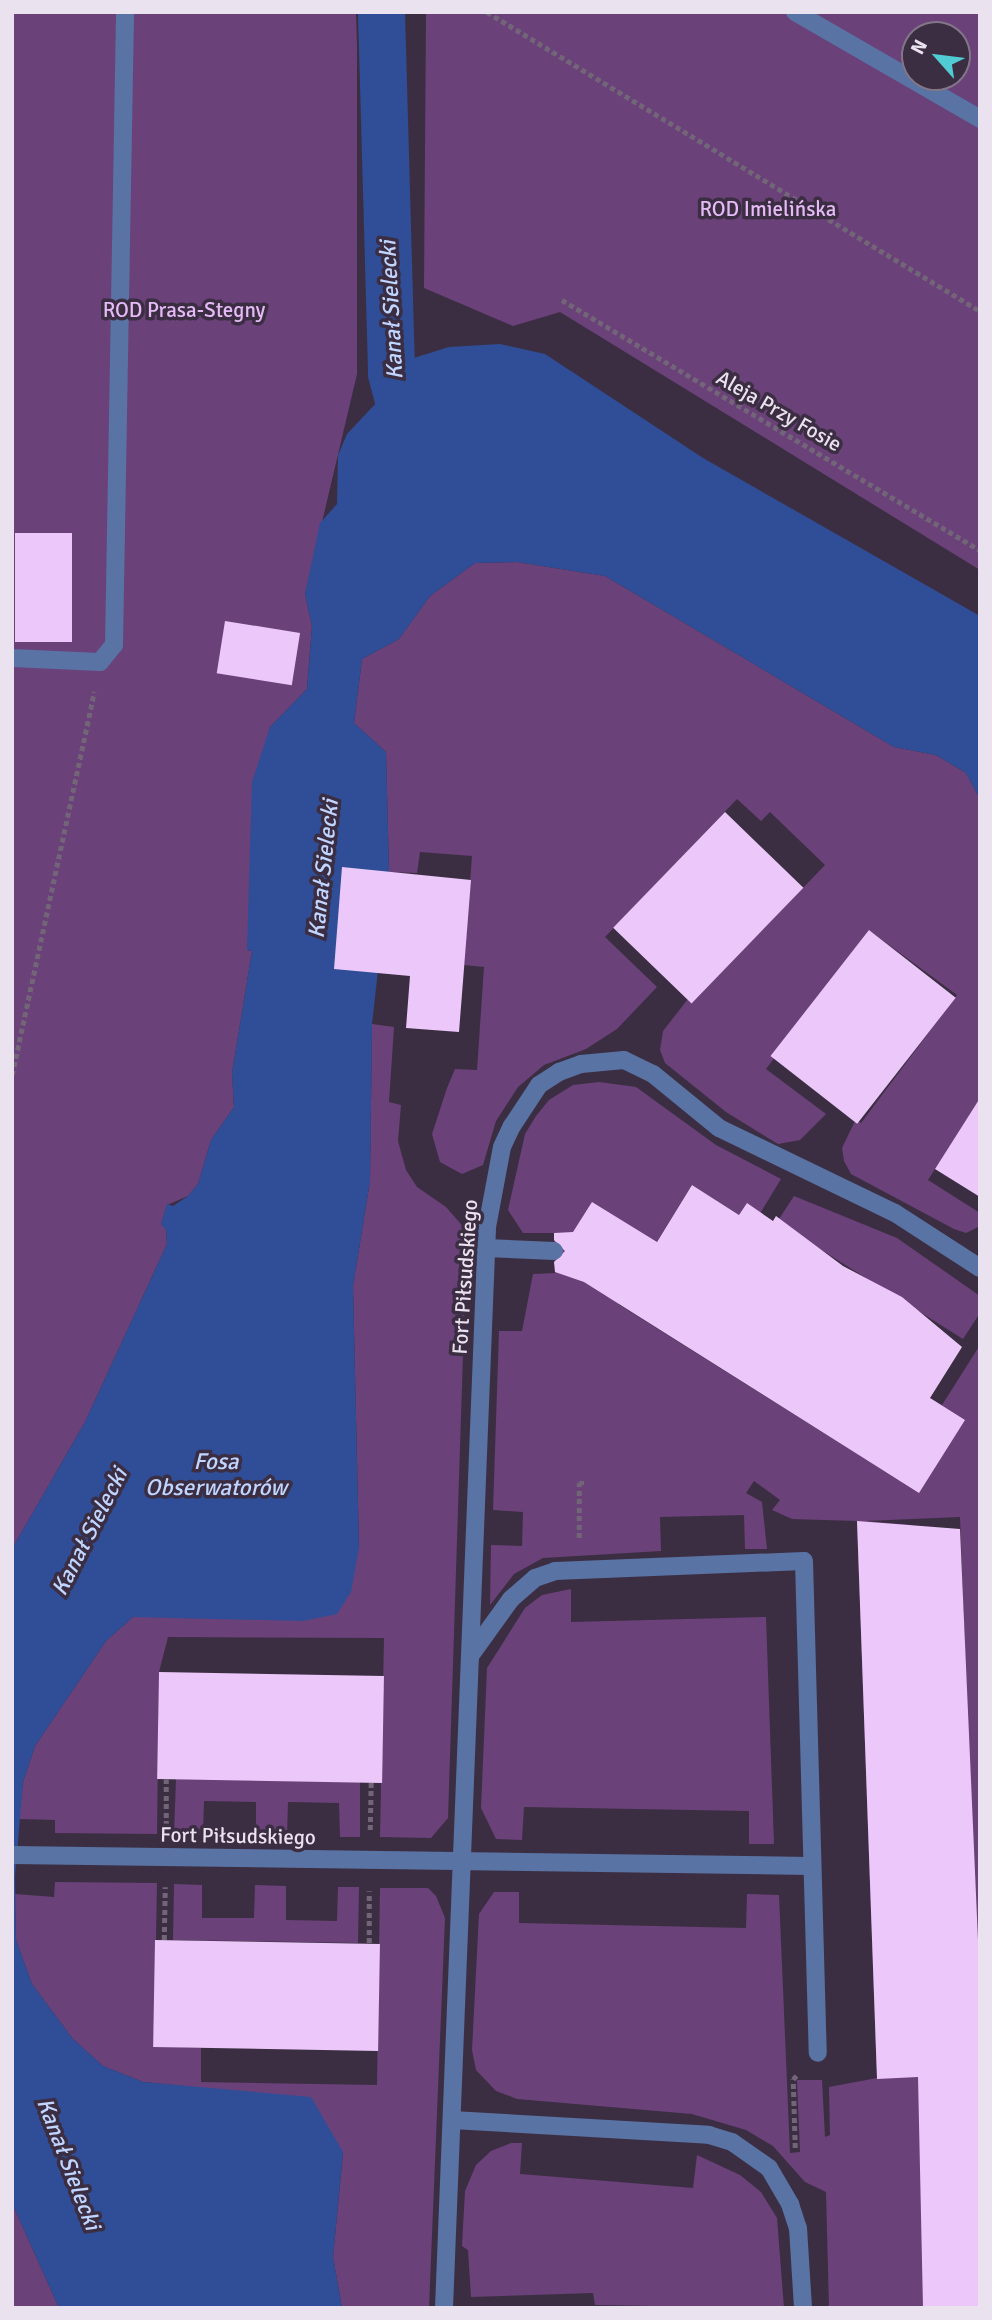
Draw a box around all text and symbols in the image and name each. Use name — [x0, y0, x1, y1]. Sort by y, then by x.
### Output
north arrow — [901, 21, 971, 91]
text: N — [906, 36, 933, 59]
park label: ROD Imielińska — [699, 196, 837, 222]
water label: Kanał Sielecki — [375, 240, 409, 380]
park label: ROD Prasa-Stegny — [103, 297, 265, 323]
street label: Aleja Przy Fosie — [712, 365, 846, 457]
water label: Kanał Sielecki — [303, 798, 345, 940]
street label: Fort Piłsudskiego — [447, 1198, 483, 1356]
water label: Fosa Obserwatorów — [145, 1448, 287, 1502]
water label: Kanał Sielecki — [46, 1464, 134, 1600]
street label: Fort Piłsudskiego — [160, 1822, 316, 1850]
water label: Kanał Sielecki — [30, 2094, 106, 2234]

